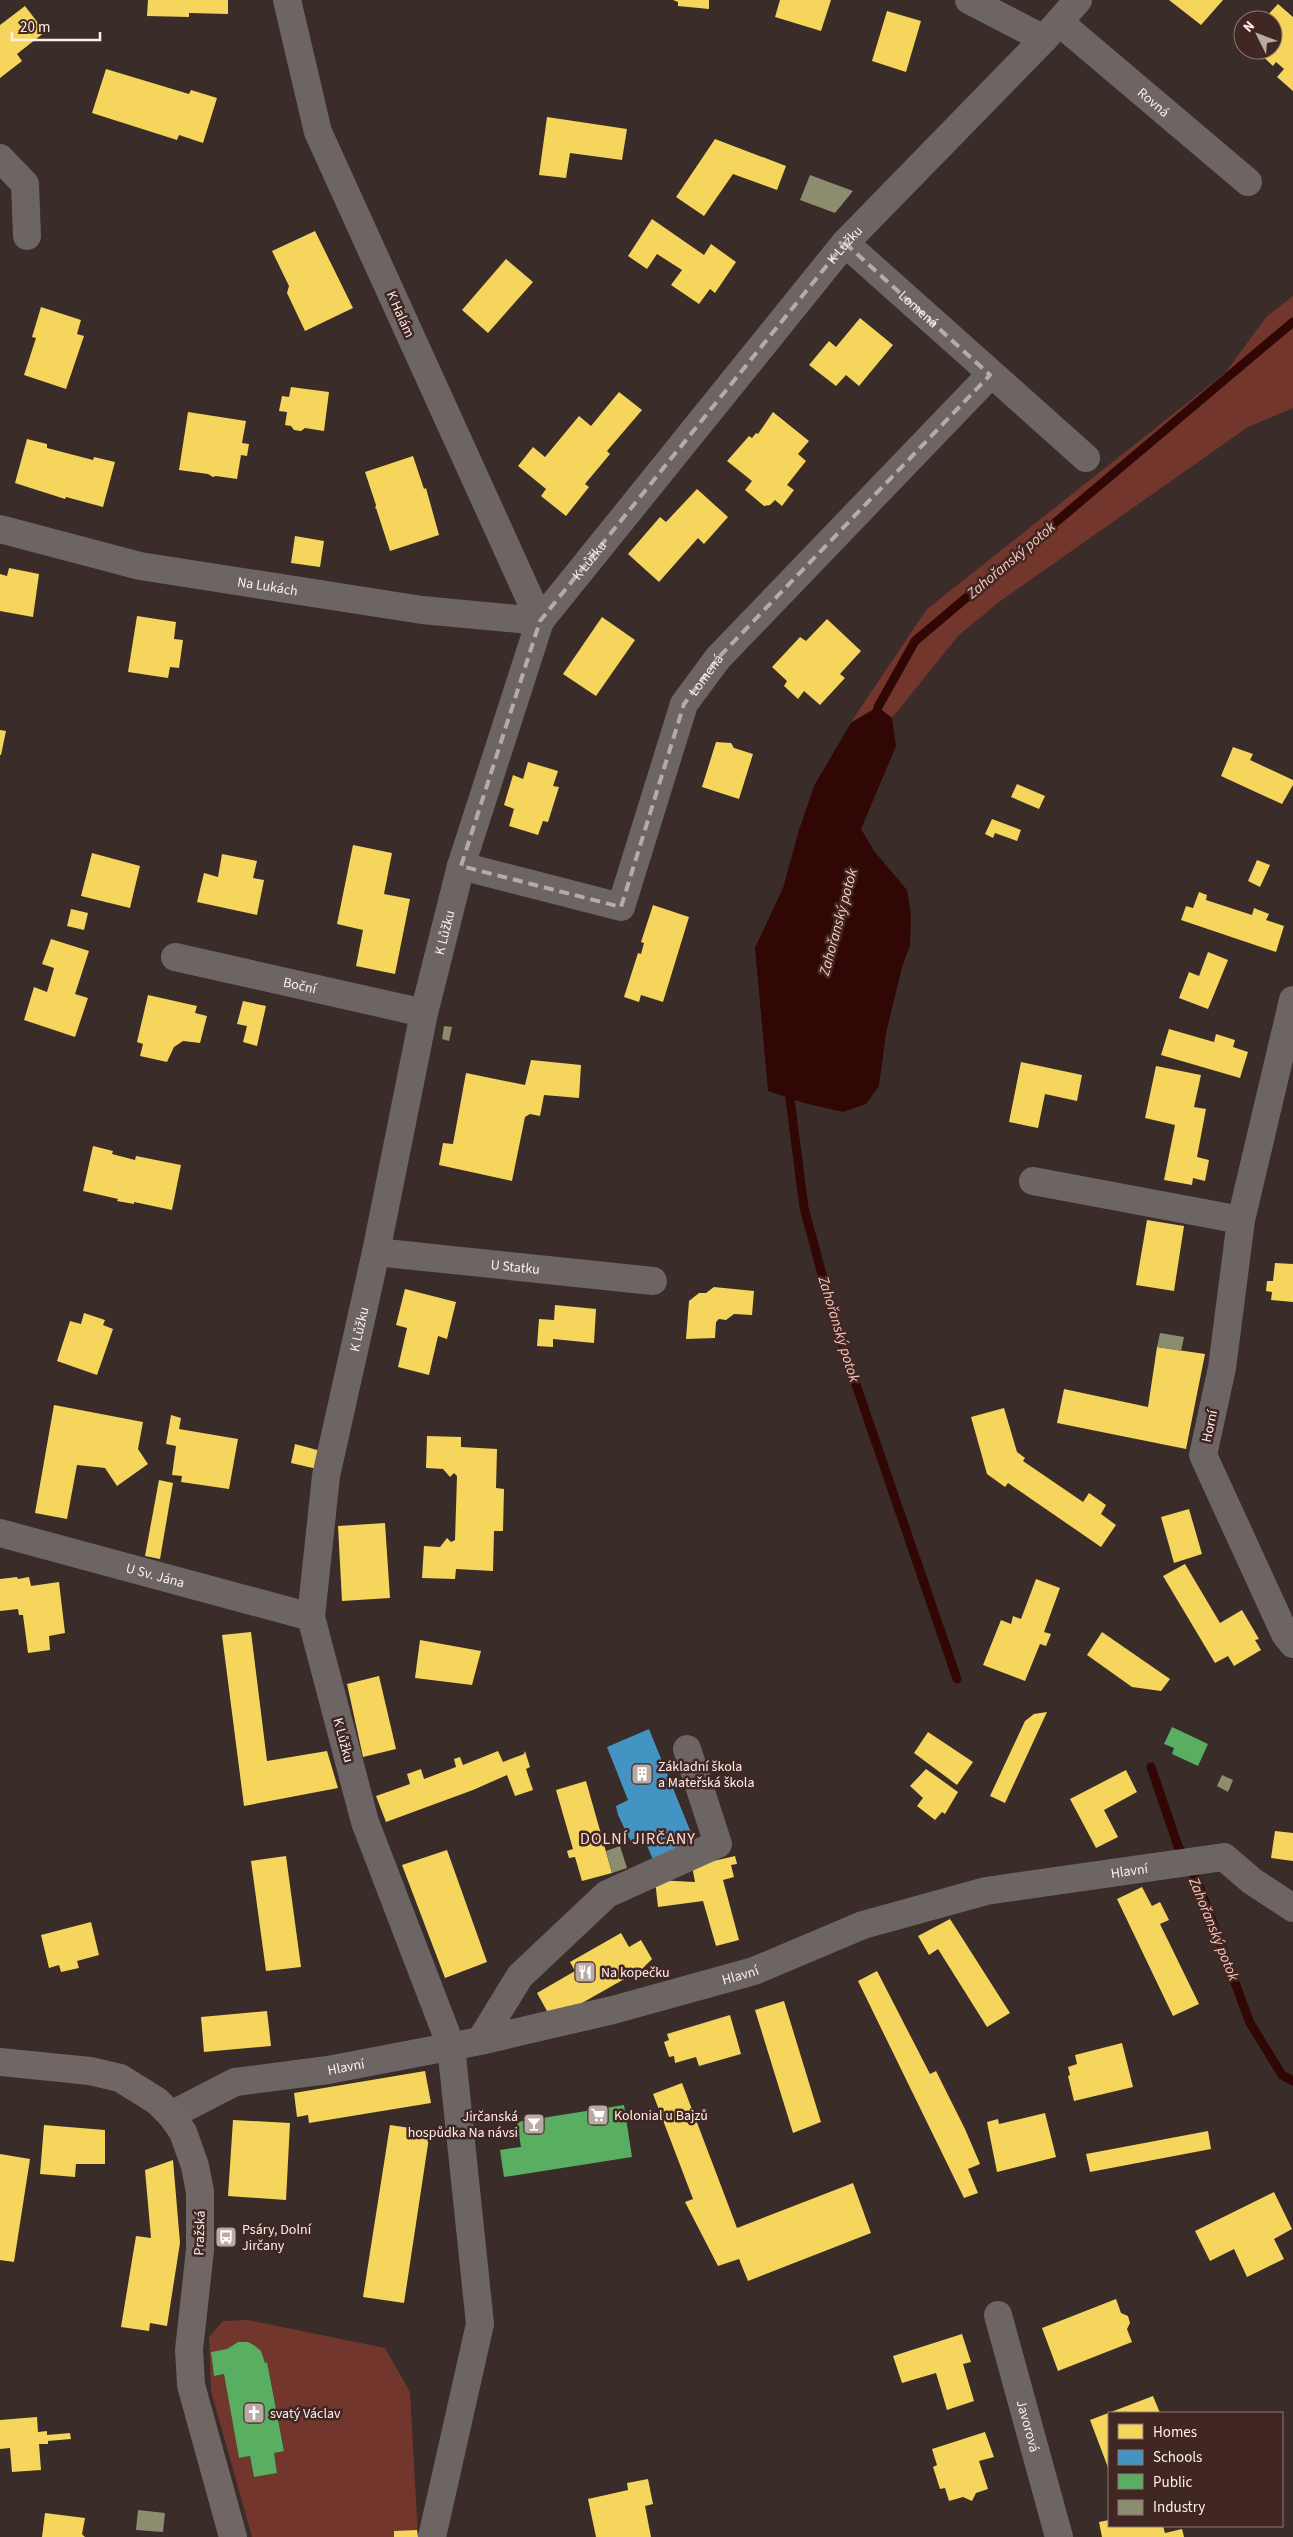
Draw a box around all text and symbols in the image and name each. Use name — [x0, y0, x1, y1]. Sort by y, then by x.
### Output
scale bar — [12, 10, 100, 42]
north arrow — [1233, 10, 1283, 60]
text: 20 m — [20, 17, 50, 38]
text: N — [1239, 17, 1260, 37]
street label: Rovná — [1133, 83, 1173, 122]
street label: K Lůžku — [823, 222, 868, 269]
street label: Lomená — [894, 286, 943, 333]
street label: K Halám — [381, 288, 419, 341]
water label: Zahořanský potok — [962, 516, 1061, 604]
street label: K Lůžku — [568, 537, 612, 585]
street label: Na Lukách — [236, 572, 299, 601]
street label: Lomená — [684, 650, 729, 700]
water label: Zahořanský potok — [814, 865, 863, 979]
street label: K Lůžku — [430, 908, 461, 957]
street label: Boční — [281, 973, 319, 1000]
street label: U Statku — [490, 1255, 541, 1280]
water label: Zahořanský potok — [812, 1273, 865, 1386]
street label: K Lůžku — [345, 1305, 374, 1354]
street label: Horní — [1197, 1408, 1223, 1444]
street label: U Sv. Jána — [123, 1558, 187, 1593]
street label: K Lůžku — [327, 1716, 359, 1765]
place label: Základní škola a Mateřská škola — [658, 1757, 754, 1793]
building icon: Základní škola a Mateřská škola — [630, 1762, 654, 1786]
district label: DOLNÍ JIRČANY — [580, 1828, 696, 1850]
street label: Hlavní — [1109, 1859, 1150, 1884]
water label: Zahořanský potok — [1183, 1873, 1244, 1985]
restaurant icon: Na kopečku — [573, 1960, 597, 1984]
street label: Hlavní — [720, 1961, 763, 1990]
place label: Na kopečku — [601, 1963, 670, 1983]
street label: Hlavní — [326, 2054, 367, 2081]
supermarket icon: Kolonial u Bajzů — [586, 2103, 610, 2127]
place label: Kolonial u Bajzů — [614, 2106, 708, 2126]
place label: Jirčanská hospůdka Na návsi — [408, 2107, 518, 2143]
bar icon: Jirčanská hospůdka Na návsi — [522, 2112, 546, 2136]
street label: Pražská — [189, 2210, 211, 2256]
place label: Psáry, Dolní Jirčany — [242, 2220, 312, 2256]
bus stop icon: Psáry, Dolní Jirčany — [214, 2225, 238, 2249]
street label: Javorová — [1011, 2398, 1044, 2455]
church icon: svatý Václav — [242, 2401, 266, 2425]
place label: svatý Václav — [270, 2404, 341, 2424]
legend — [1108, 2412, 1283, 2527]
text: Homes — [1153, 2422, 1197, 2443]
text: Schools — [1153, 2447, 1202, 2468]
text: Public — [1153, 2472, 1192, 2493]
text: Industry — [1153, 2497, 1205, 2518]

